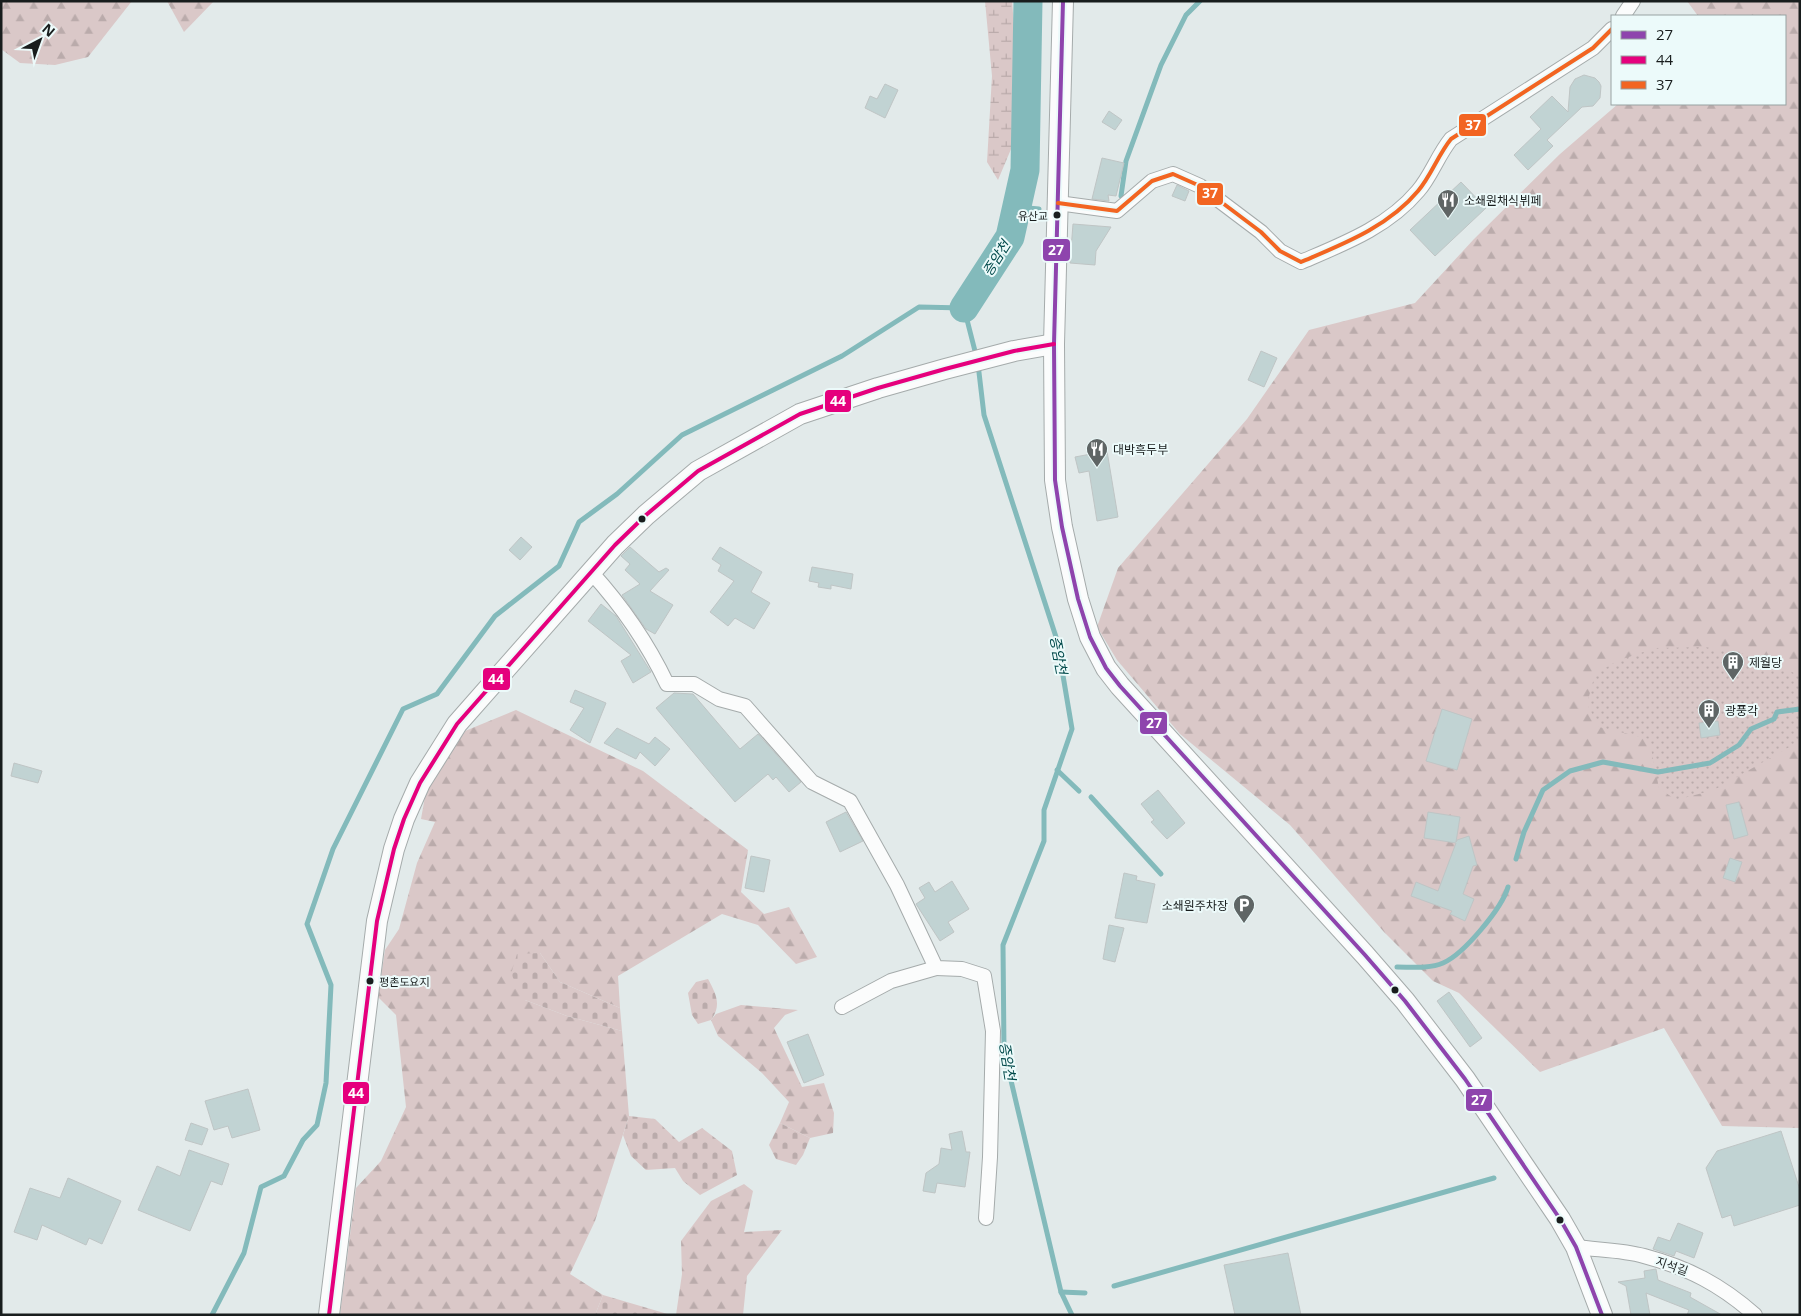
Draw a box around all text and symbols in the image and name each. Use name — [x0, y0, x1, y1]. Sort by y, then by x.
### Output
north arrow — [15, 15, 65, 65]
legend — [1611, 15, 1786, 105]
text: N — [38, 19, 59, 41]
text: 27 — [1656, 24, 1673, 44]
text: 44 — [1656, 49, 1674, 69]
text: 37 — [1656, 74, 1673, 94]
line badge: 37 — [1458, 113, 1487, 137]
text: 37 — [1465, 115, 1481, 134]
line badge: 37 — [1196, 182, 1224, 206]
text: 37 — [1202, 183, 1218, 202]
restaurant icon: 소쇄원채식뷔페 — [1436, 188, 1460, 219]
place label: 소쇄원채식뷔페 — [1464, 192, 1541, 209]
place label: 유산교 — [1018, 208, 1048, 223]
marker: 유산교 — [1052, 210, 1062, 220]
water label: 증암천 — [978, 236, 1015, 279]
line badge: 27 — [1042, 238, 1071, 262]
text: 27 — [1048, 240, 1064, 259]
line badge: 44 — [824, 389, 852, 413]
text: 44 — [830, 391, 846, 410]
restaurant icon: 대박흑두부 — [1085, 437, 1109, 468]
place label: 대박흑두부 — [1113, 441, 1168, 458]
unlabelled marker — [637, 514, 647, 524]
water label: 증암천 — [1046, 634, 1072, 677]
building icon: 제월당 — [1721, 650, 1745, 681]
place label: 제월당 — [1749, 654, 1782, 671]
line badge: 44 — [482, 667, 511, 691]
text: 44 — [488, 669, 504, 688]
building icon: 광풍각 — [1697, 698, 1721, 729]
place label: 광풍각 — [1725, 702, 1758, 719]
line badge: 27 — [1139, 711, 1168, 735]
text: 27 — [1146, 713, 1162, 732]
parking icon: 소쇄원주차장 — [1232, 893, 1256, 924]
place label: 소쇄원주차장 — [1162, 897, 1228, 914]
place label: 평촌도요지 — [379, 974, 430, 989]
marker: 평촌도요지 — [365, 976, 375, 986]
unlabelled marker — [1390, 985, 1400, 995]
water label: 증암천 — [996, 1040, 1021, 1083]
line badge: 44 — [342, 1081, 370, 1105]
text: 44 — [348, 1083, 364, 1102]
line badge: 27 — [1465, 1088, 1493, 1112]
text: 27 — [1471, 1090, 1487, 1109]
unlabelled marker — [1555, 1215, 1565, 1225]
street label: 지석길 — [1654, 1253, 1690, 1279]

